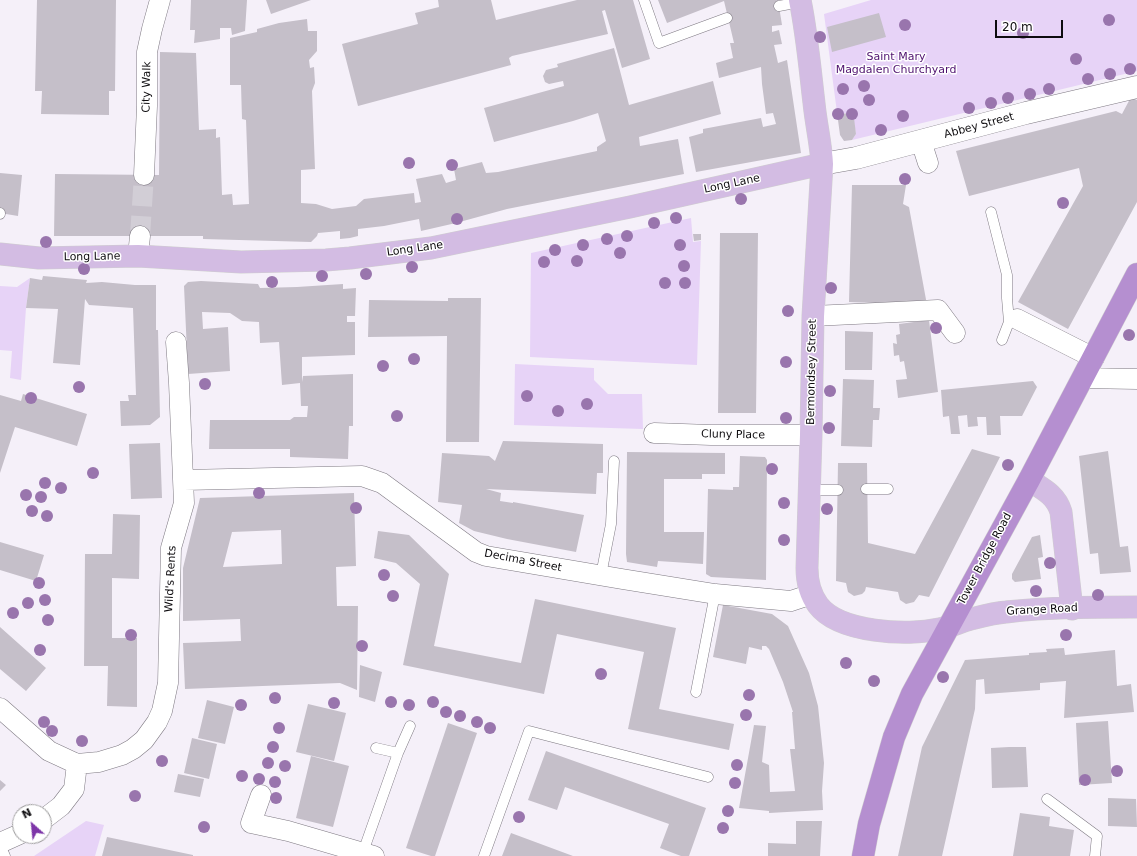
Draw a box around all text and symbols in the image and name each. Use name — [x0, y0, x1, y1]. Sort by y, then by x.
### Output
scale bar — [997, 12, 1065, 38]
text: 20 m — [1002, 20, 1033, 34]
park label: Saint Mary Magdalen Churchyard — [836, 50, 956, 76]
street label: City Walk — [140, 61, 154, 113]
street label: Abbey Street — [943, 110, 1015, 142]
street label: Long Lane — [703, 172, 761, 196]
street label: Long Lane — [386, 239, 444, 259]
street label: Long Lane — [64, 250, 120, 264]
street label: Bermondsey Street — [804, 319, 820, 425]
street label: Cluny Place — [701, 428, 765, 442]
street label: Tower Bridge Road — [955, 511, 1015, 607]
street label: Wild's Rents — [163, 545, 179, 613]
street label: Decima Street — [483, 547, 563, 575]
street label: Grange Road — [1006, 602, 1078, 618]
north arrow — [12, 804, 52, 844]
text: N — [20, 806, 34, 822]

